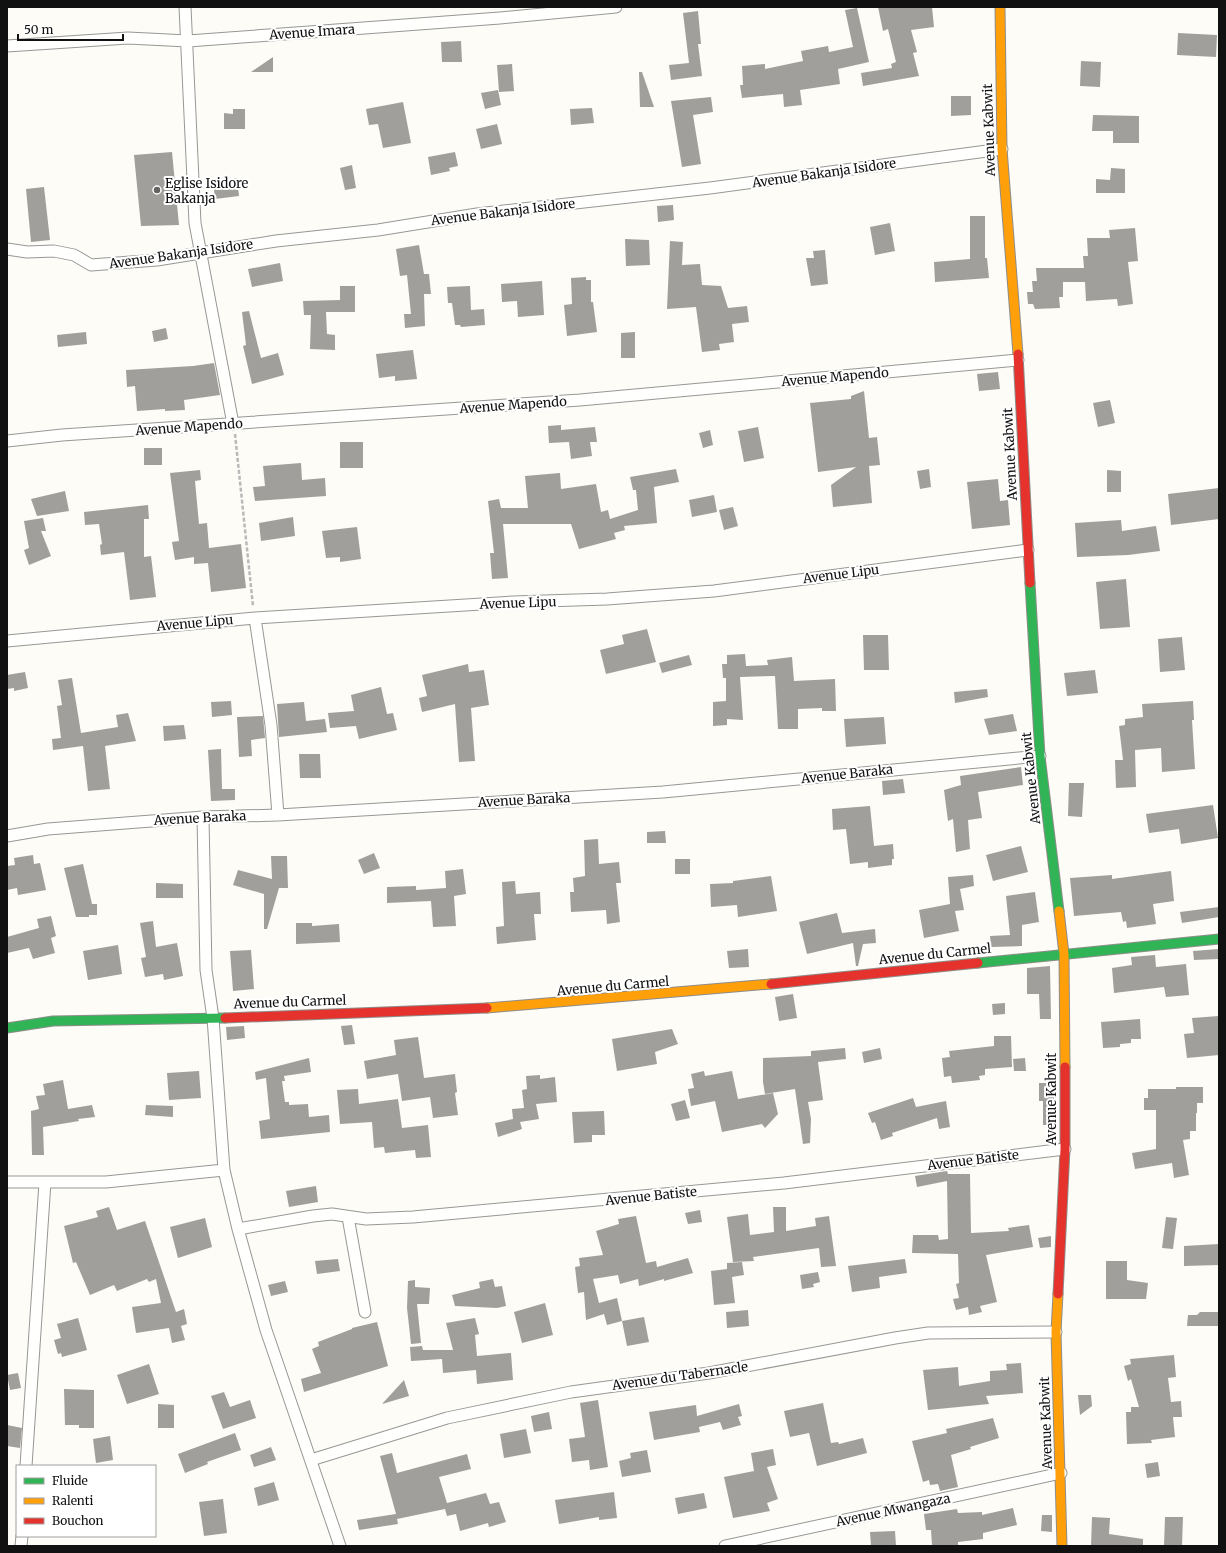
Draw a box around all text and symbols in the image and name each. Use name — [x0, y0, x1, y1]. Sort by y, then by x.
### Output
scale bar — [18, 16, 123, 42]
street label: Avenue Imara — [268, 21, 355, 44]
text: 50 m — [24, 22, 53, 37]
street label: Avenue Kabwit — [979, 83, 999, 178]
street label: Avenue Bakanja Isidore — [750, 154, 897, 192]
place label: Eglise Isidore Bakanja — [165, 175, 249, 207]
marker: Eglise Isidore Bakanja — [152, 185, 162, 195]
street label: Avenue Bakanja Isidore — [429, 195, 576, 229]
street label: Avenue Bakanja Isidore — [107, 235, 254, 273]
street label: Avenue Mapendo — [780, 364, 890, 390]
street label: Avenue Mapendo — [458, 393, 568, 417]
street label: Avenue Kabwit — [999, 407, 1021, 502]
street label: Avenue Mapendo — [134, 415, 244, 439]
street label: Avenue Lipu — [801, 561, 880, 587]
street label: Avenue Lipu — [478, 593, 557, 613]
street label: Avenue Lipu — [155, 611, 234, 635]
street label: Avenue Kabwit — [1018, 731, 1044, 826]
street label: Avenue Baraka — [799, 761, 894, 787]
street label: Avenue Baraka — [476, 789, 571, 811]
street label: Avenue Baraka — [152, 807, 247, 829]
street label: Avenue du Carmel — [877, 940, 992, 968]
street label: Avenue du Carmel — [555, 973, 670, 999]
street label: Avenue du Carmel — [232, 992, 347, 1012]
street label: Avenue Kabwit — [1043, 1053, 1060, 1146]
street label: Avenue Batiste — [925, 1146, 1020, 1174]
street label: Avenue Batiste — [603, 1183, 698, 1209]
street label: Avenue du Tabernacle — [610, 1358, 749, 1394]
street label: Avenue Kabwit — [1036, 1376, 1056, 1471]
legend — [16, 1465, 156, 1537]
text: Fluide — [52, 1473, 88, 1488]
street label: Avenue Mwangaza — [833, 1490, 952, 1531]
text: Ralenti — [52, 1493, 93, 1508]
text: Bouchon — [52, 1513, 104, 1528]

